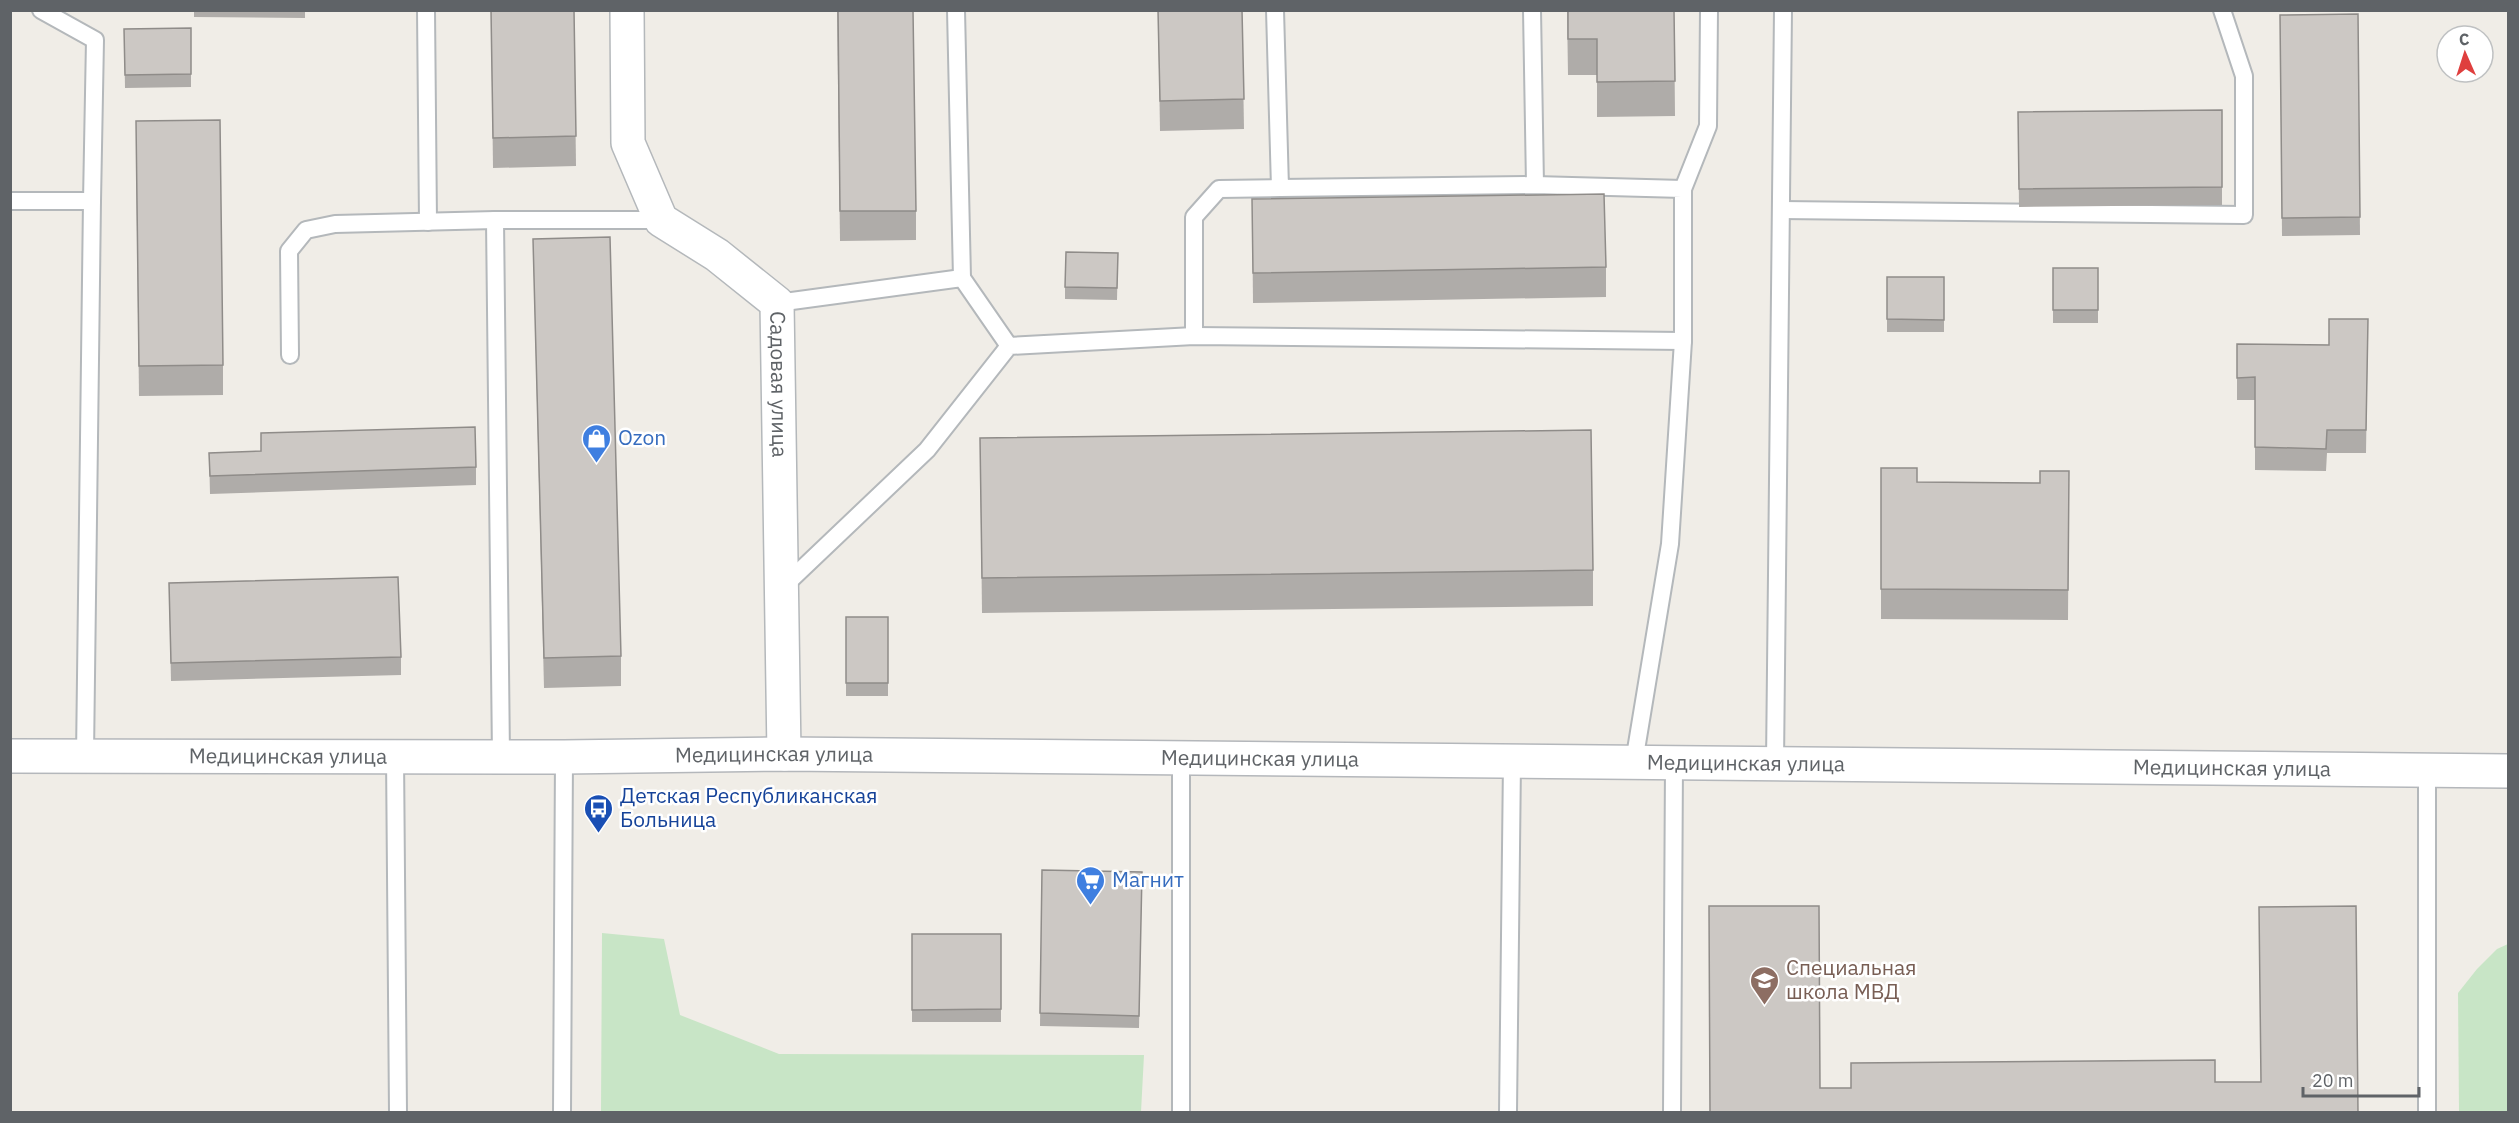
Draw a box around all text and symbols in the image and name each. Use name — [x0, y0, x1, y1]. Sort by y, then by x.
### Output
north arrow — [2435, 24, 2495, 84]
text: С — [2458, 29, 2470, 49]
street label: Садовая улица — [764, 311, 794, 458]
shop icon: Ozon — [581, 422, 613, 464]
place label: Ozon — [618, 423, 666, 451]
street label: Медицинская улица — [675, 739, 873, 768]
street label: Медицинская улица — [189, 741, 387, 770]
street label: Медицинская улица — [1161, 743, 1359, 773]
street label: Медицинская улица — [1647, 748, 1845, 777]
street label: Медицинская улица — [2133, 752, 2331, 782]
place label: Детская Республиканская Больница — [620, 781, 877, 833]
bus stop icon: Детская Республиканская Больница — [583, 792, 615, 834]
supermarket icon: Магнит — [1075, 864, 1107, 906]
place label: Магнит — [1112, 865, 1184, 893]
place label: Специальная школа МВД — [1786, 953, 1917, 1005]
school or university icon: Специальная школа МВД — [1749, 964, 1781, 1006]
scale bar — [2303, 1060, 2418, 1098]
text: 20 m — [2312, 1069, 2354, 1092]

